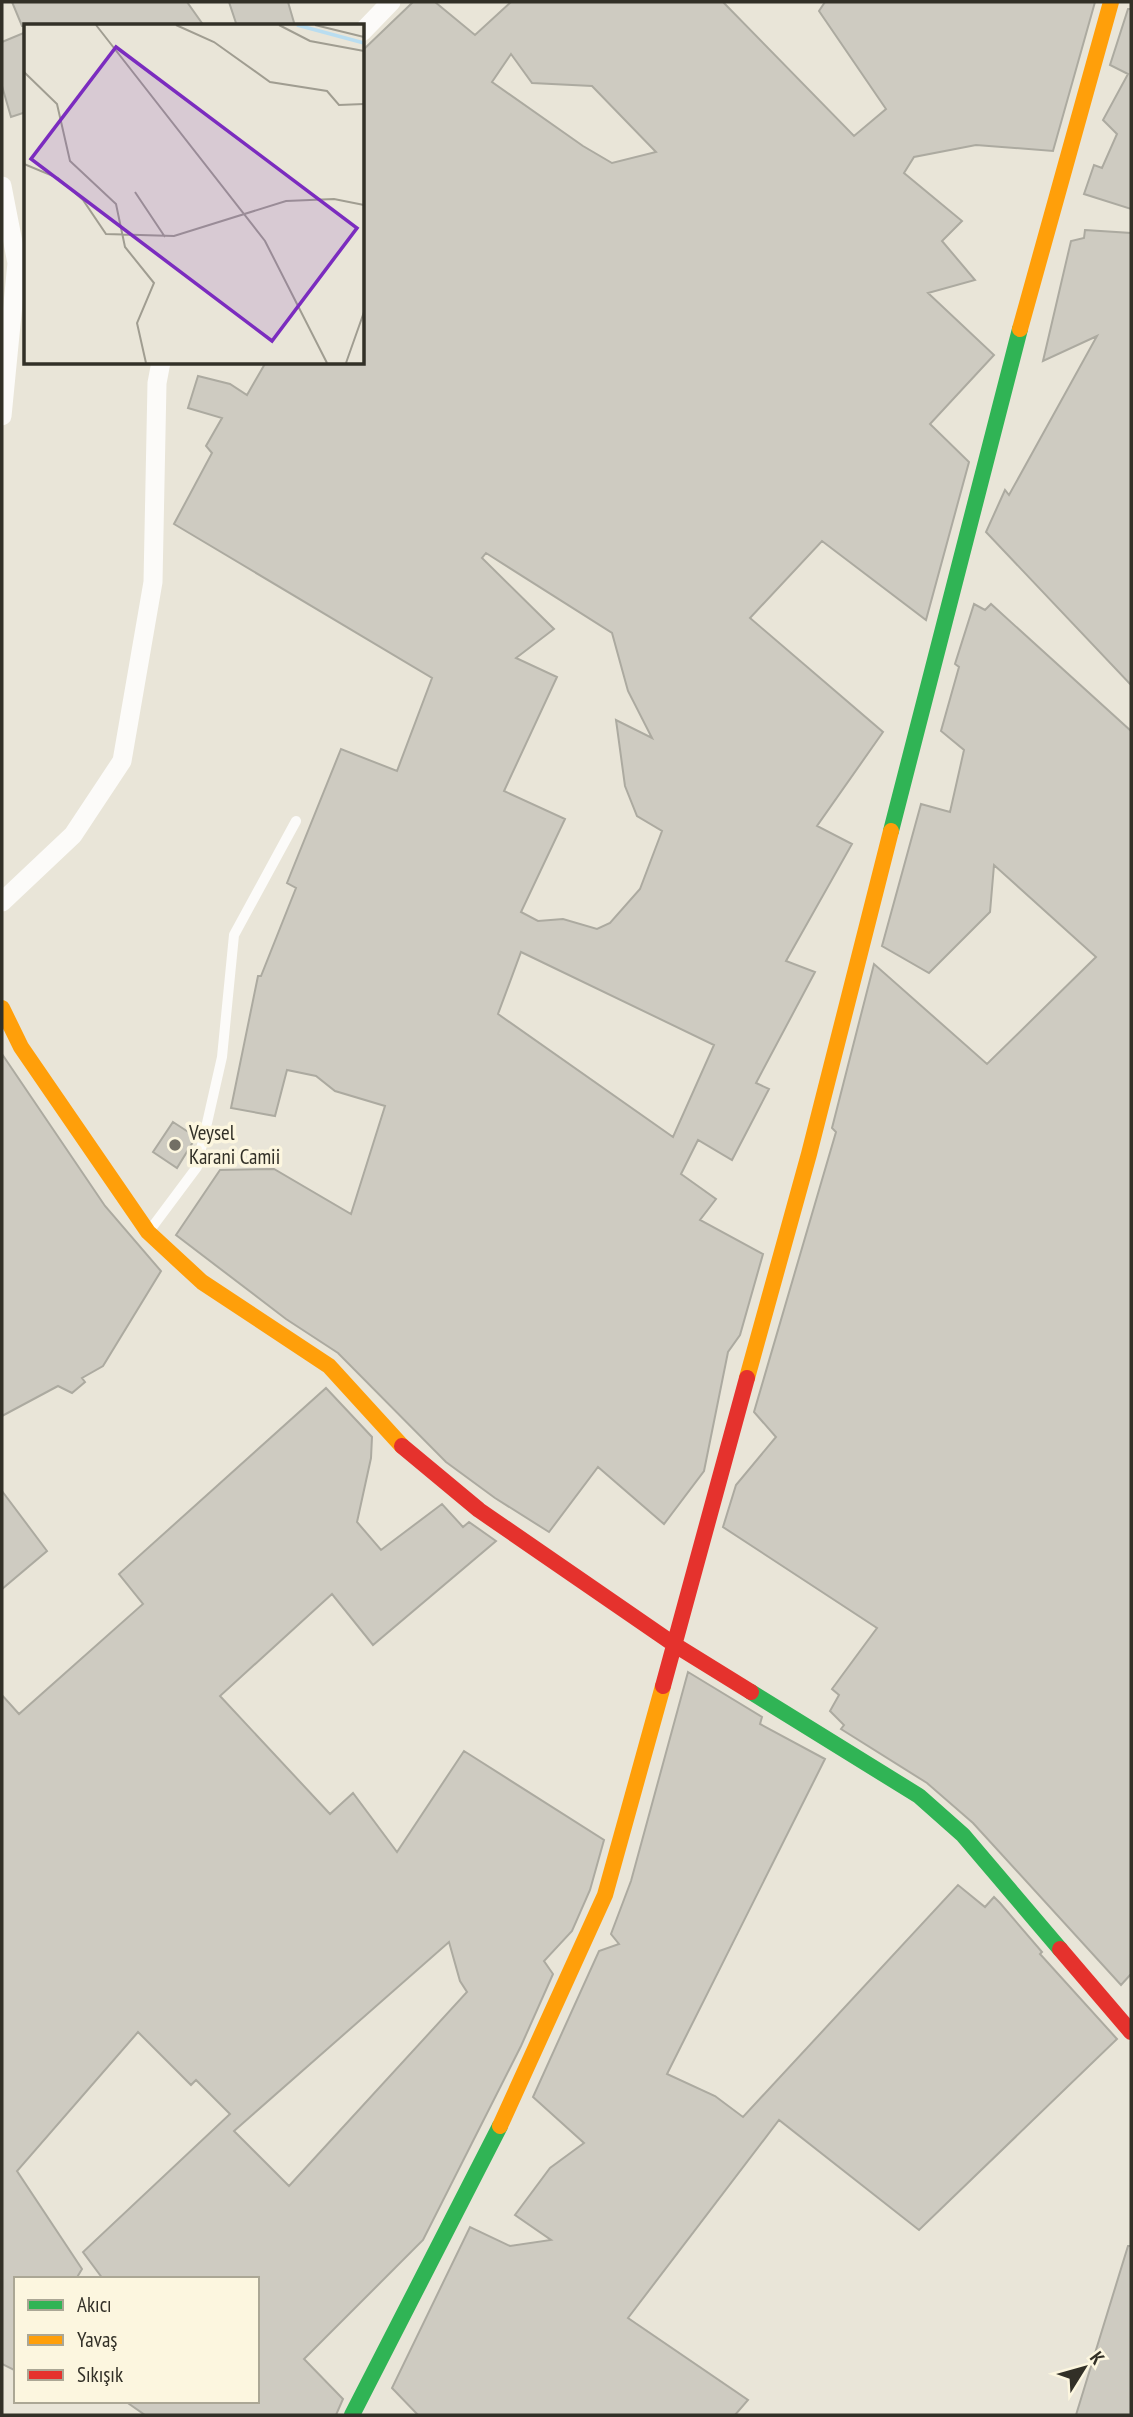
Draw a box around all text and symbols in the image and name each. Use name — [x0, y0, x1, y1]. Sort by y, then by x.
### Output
inset map — [24, 24, 364, 364]
place label: Veysel Karani Camii — [188, 1119, 280, 1170]
marker: Veysel Karani Camii — [167, 1137, 183, 1153]
legend — [14, 2277, 259, 2403]
text: Akıcı — [77, 2291, 112, 2318]
text: Yavaş — [77, 2326, 117, 2353]
north arrow — [1049, 2333, 1119, 2403]
text: K — [1085, 2347, 1110, 2369]
text: Sıkışık — [77, 2361, 123, 2388]

